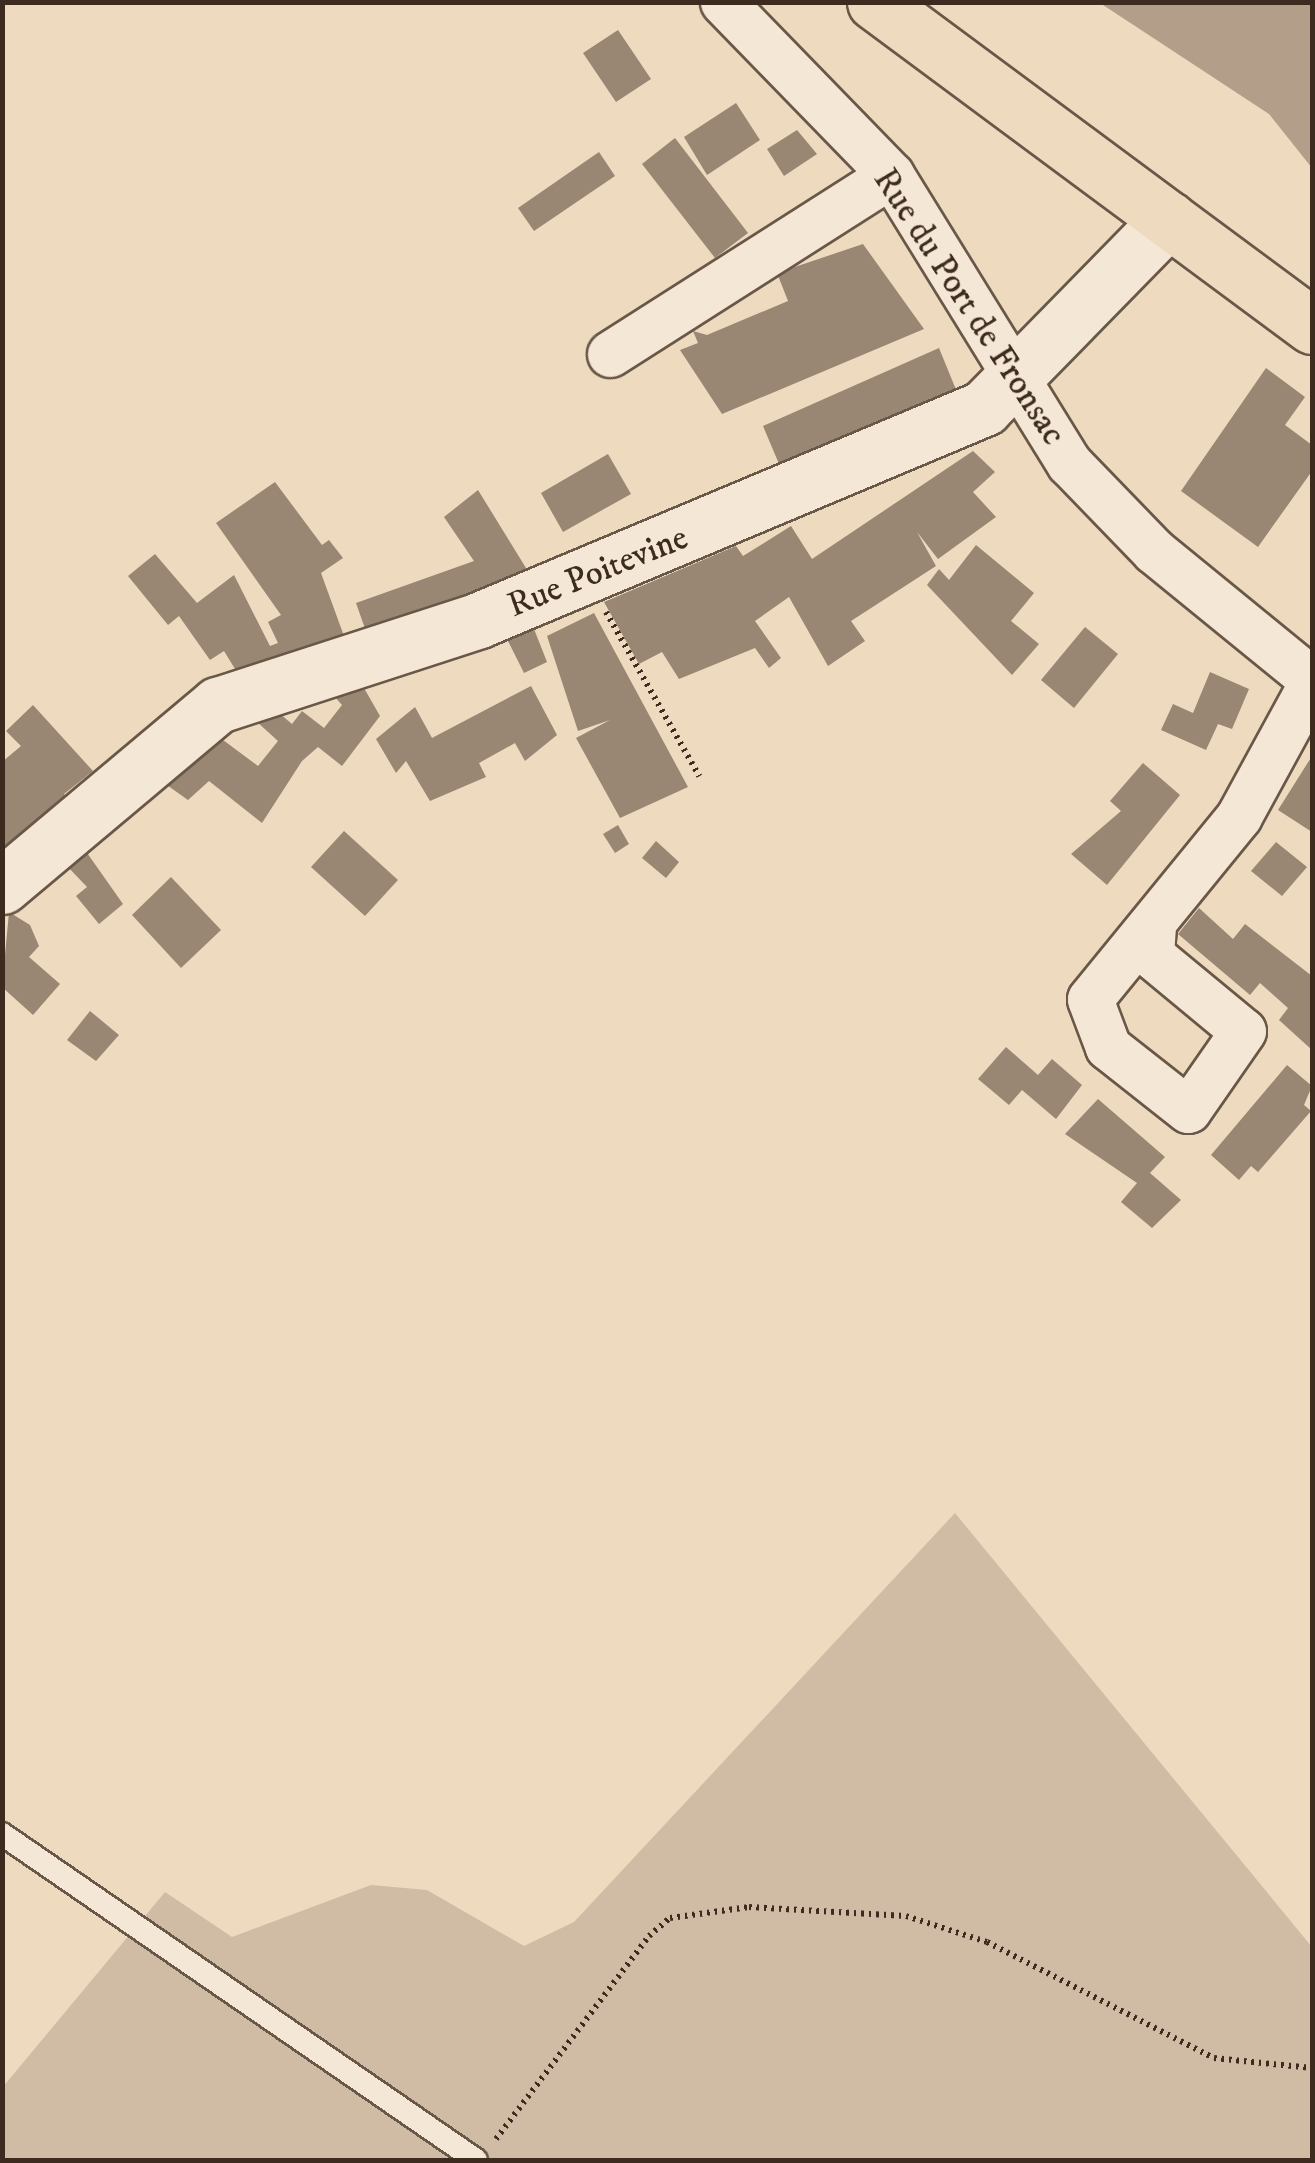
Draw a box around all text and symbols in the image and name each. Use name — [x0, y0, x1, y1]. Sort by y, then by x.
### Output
street label: Rue du Port de Fronsac — [864, 161, 1074, 453]
street label: Rue Poitevine — [502, 517, 694, 627]

